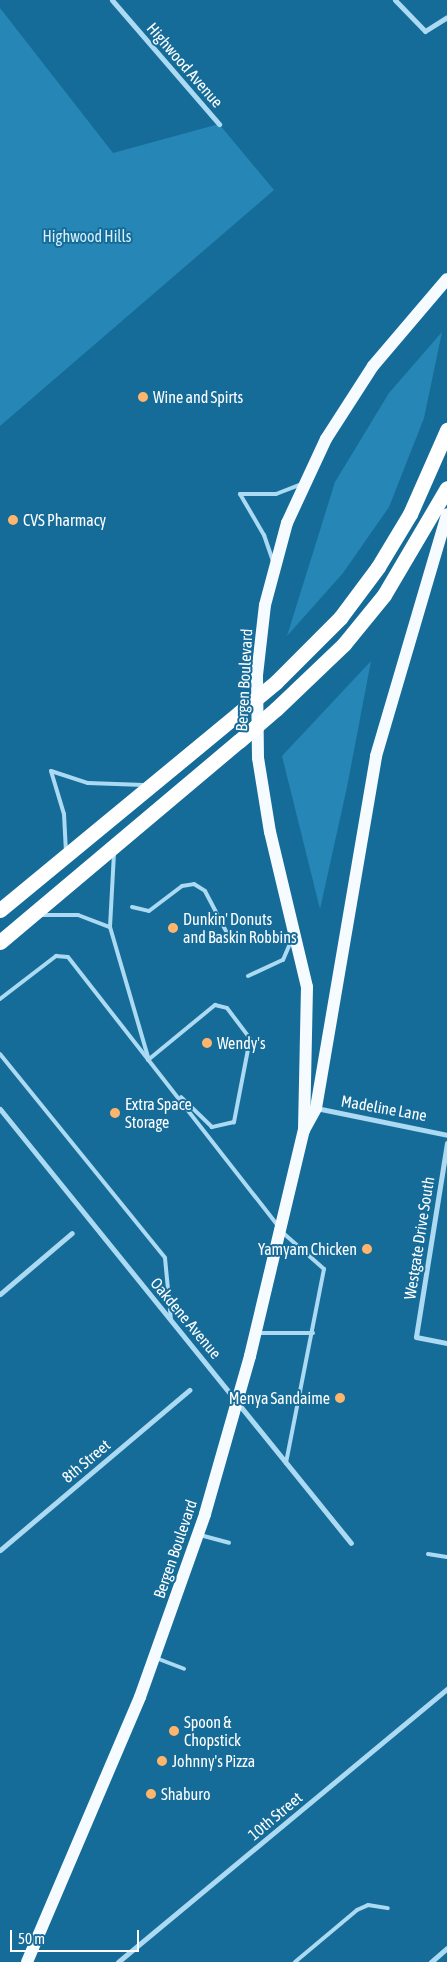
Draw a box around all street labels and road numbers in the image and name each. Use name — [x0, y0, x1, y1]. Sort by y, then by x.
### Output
street label: Highwood Avenue — [143, 19, 227, 111]
street label: Bergen Boulevard — [232, 628, 256, 732]
street label: Madeline Lane — [340, 1091, 428, 1125]
street label: Westgate Drive South — [400, 1175, 438, 1301]
street label: Oakdene Avenue — [147, 1274, 225, 1362]
street label: 8th Street — [58, 1435, 114, 1487]
street label: Bergen Boulevard — [149, 1497, 201, 1601]
street label: 10th Street — [244, 1788, 306, 1844]

